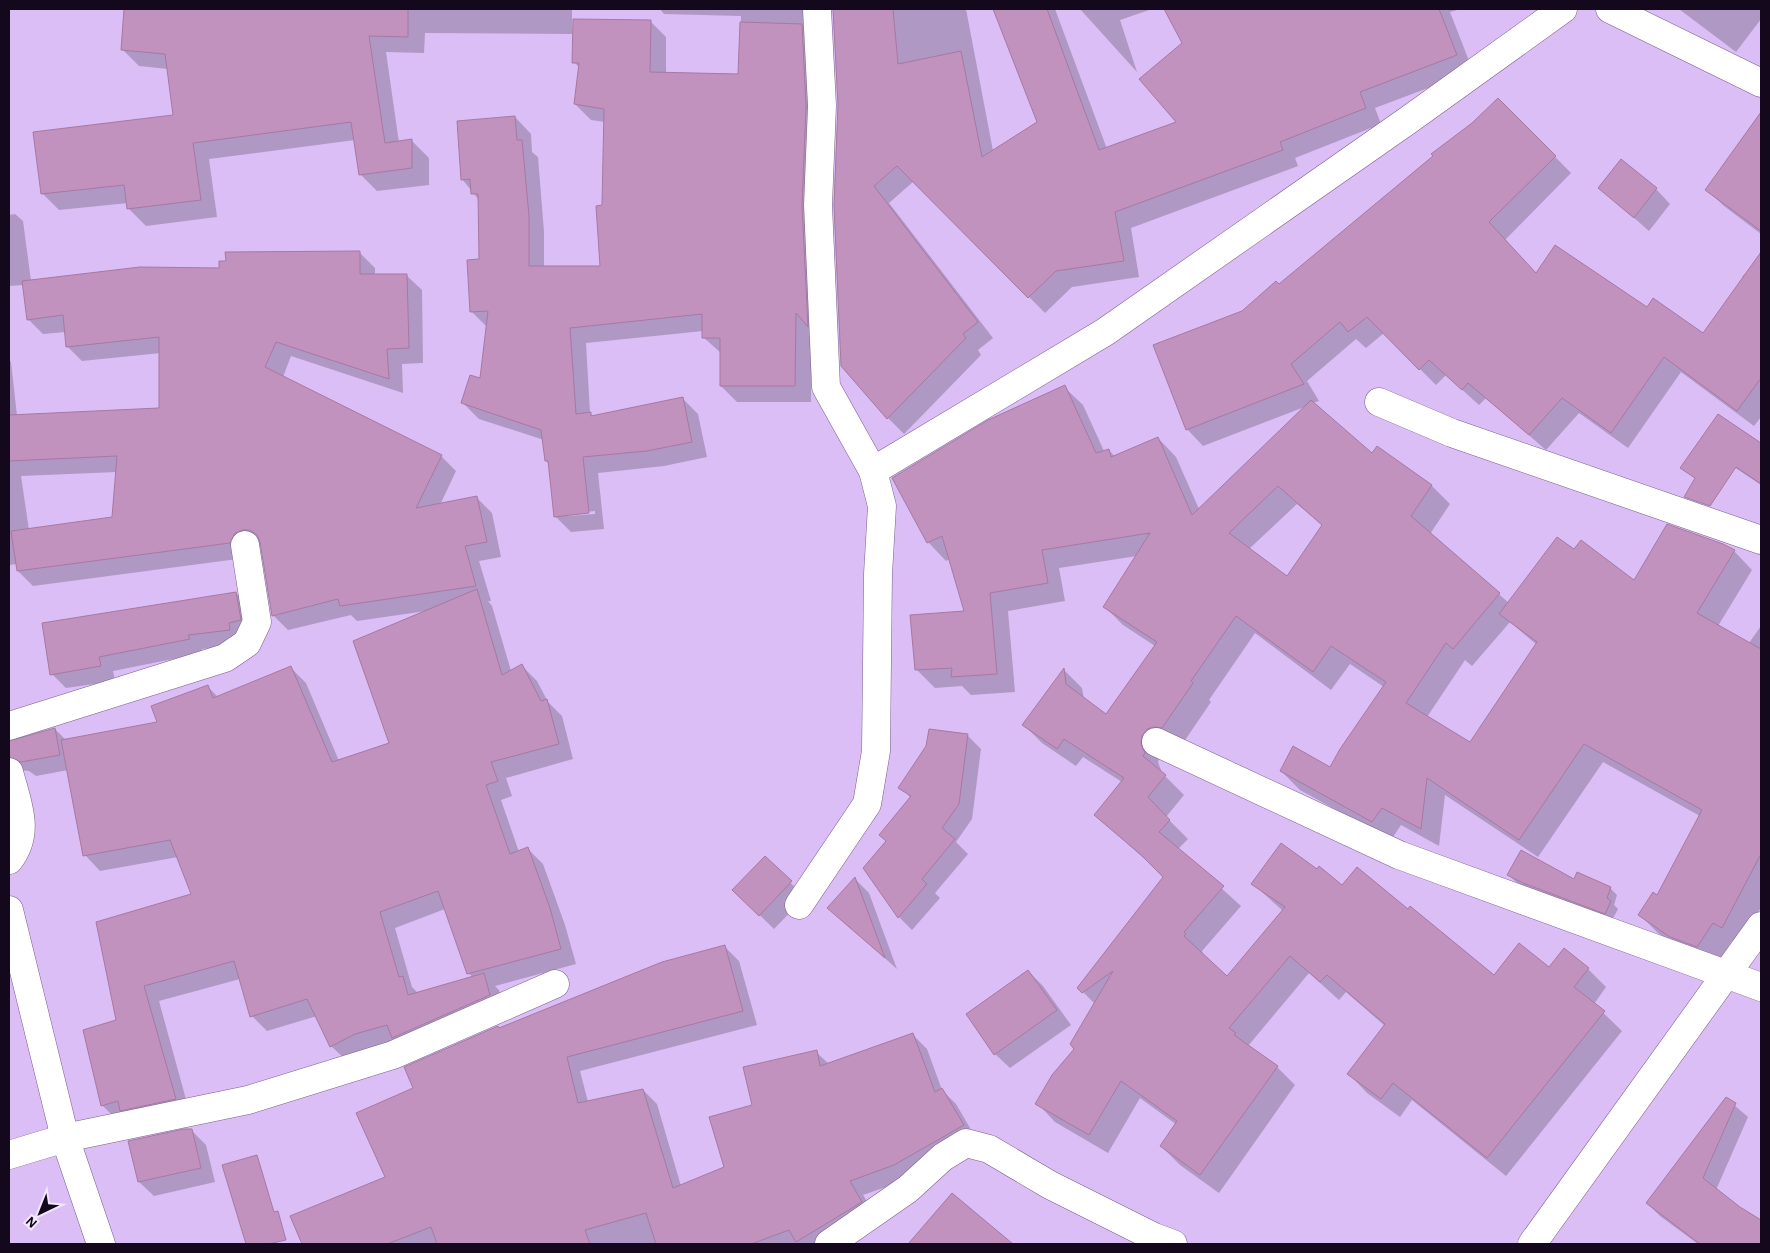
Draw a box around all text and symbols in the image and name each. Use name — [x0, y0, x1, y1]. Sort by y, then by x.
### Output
north arrow — [15, 1188, 65, 1238]
text: N — [23, 1213, 40, 1230]

